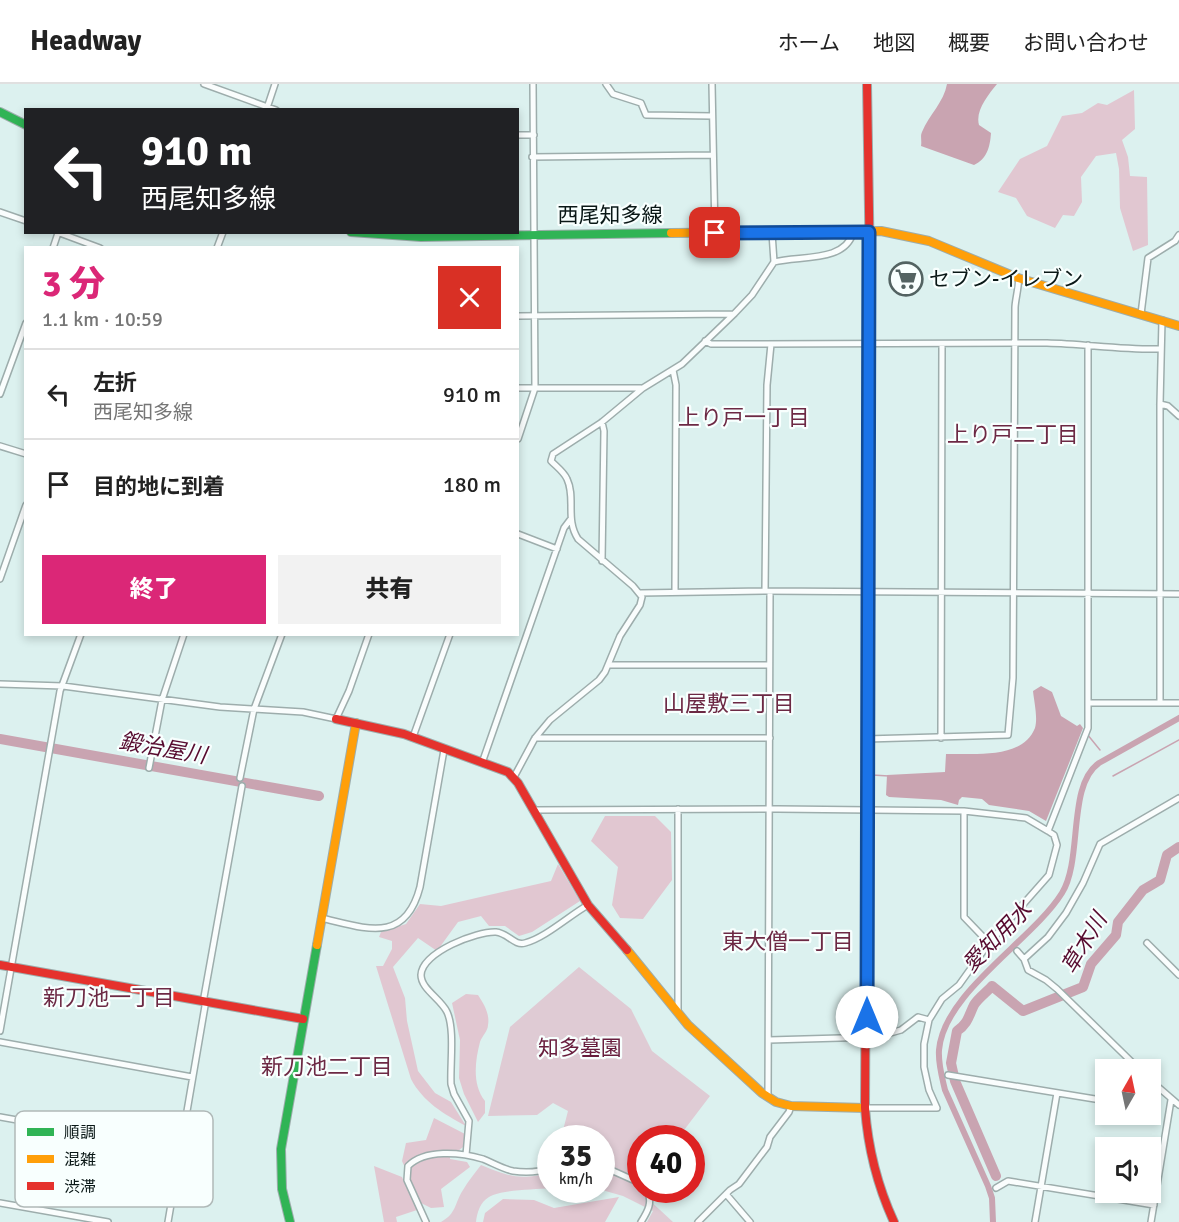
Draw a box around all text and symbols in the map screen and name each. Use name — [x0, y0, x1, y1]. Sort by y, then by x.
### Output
text: Headway — [30, 24, 141, 58]
text: ホーム — [778, 30, 840, 56]
text: 地図 — [873, 30, 915, 56]
text: 概要 — [948, 30, 990, 56]
text: お問い合わせ — [1023, 30, 1149, 56]
text: 910 m — [141, 126, 252, 177]
icon: left — [42, 132, 120, 210]
text: 西尾知多線 — [141, 183, 276, 216]
street label: 西尾知多線 — [558, 202, 663, 228]
pin — [689, 207, 740, 258]
icon: arrive — [698, 216, 731, 249]
supermarket icon: セブン-イレブン — [888, 261, 924, 297]
text: 3 分 — [42, 262, 105, 307]
button: close — [438, 266, 501, 329]
place label: セブン-イレブン — [929, 266, 1083, 292]
text: 1.1 km · 10:59 — [42, 307, 163, 332]
text: 左折 — [93, 369, 137, 396]
icon: left — [42, 378, 75, 411]
text: 910 m — [443, 381, 501, 408]
text: 西尾知多線 — [93, 400, 193, 425]
district label: 上り戸一丁目 — [678, 404, 810, 431]
district label: 上り戸二丁目 — [947, 421, 1079, 448]
icon: arrive — [42, 468, 75, 501]
text: 180 m — [443, 471, 501, 498]
text: 目的地に到着 — [93, 473, 225, 500]
button: 終了 — [42, 555, 266, 624]
button: 共有 — [278, 555, 501, 624]
district label: 山屋敷三丁目 — [663, 690, 795, 717]
water label: 鍛治屋川 — [117, 727, 211, 769]
water label: 愛知用水 — [957, 895, 1039, 978]
water label: 草木川 — [1055, 906, 1114, 978]
district label: 東大僧一丁目 — [722, 928, 854, 955]
district label: 新刀池一丁目 — [43, 984, 175, 1011]
position arrow — [835, 985, 899, 1049]
park label: 知多墓園 — [538, 1035, 622, 1061]
district label: 新刀池二丁目 — [261, 1053, 393, 1080]
north arrow — [1095, 1059, 1161, 1125]
map controls — [1095, 1059, 1161, 1203]
legend — [15, 1111, 213, 1207]
text: 順調 — [64, 1123, 96, 1143]
speed limit sign: 40 — [627, 1125, 705, 1203]
button: sound — [1095, 1137, 1161, 1203]
text: 35 — [560, 1138, 592, 1175]
text: 混雑 — [64, 1150, 96, 1170]
text: km/h — [559, 1170, 593, 1188]
text: 渋滞 — [64, 1177, 96, 1197]

